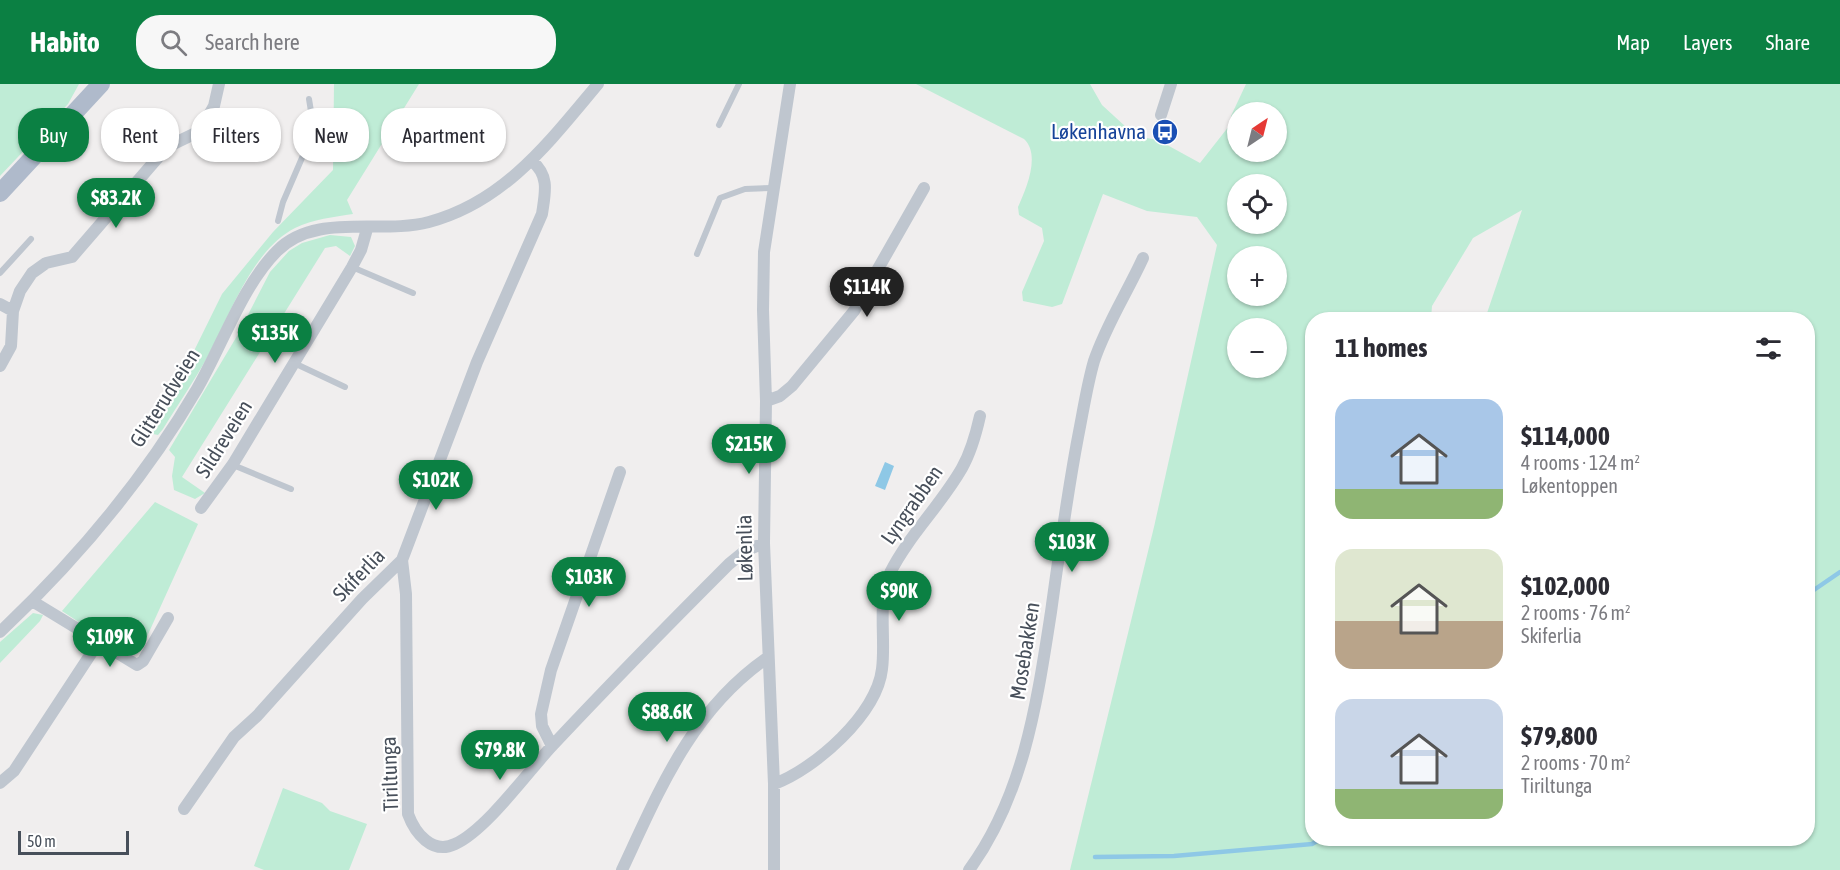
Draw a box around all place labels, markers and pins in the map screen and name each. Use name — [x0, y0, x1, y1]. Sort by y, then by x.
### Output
bus stop icon: Løkenhavna — [1150, 117, 1180, 147]
place label: Løkenhavna — [1051, 119, 1146, 143]
pin: $83.2K — [67, 178, 165, 229]
pin: $114K — [825, 267, 909, 318]
pin: $135K — [233, 313, 317, 364]
pin: $215K — [707, 424, 791, 475]
pin: $102K — [394, 460, 478, 511]
pin: $103K — [1030, 522, 1114, 573]
pin: $103K — [547, 557, 631, 608]
pin: $90K — [863, 571, 935, 622]
pin: $109K — [68, 617, 152, 668]
pin: $88.6K — [618, 692, 716, 743]
pin: $79.8K — [451, 730, 549, 781]

